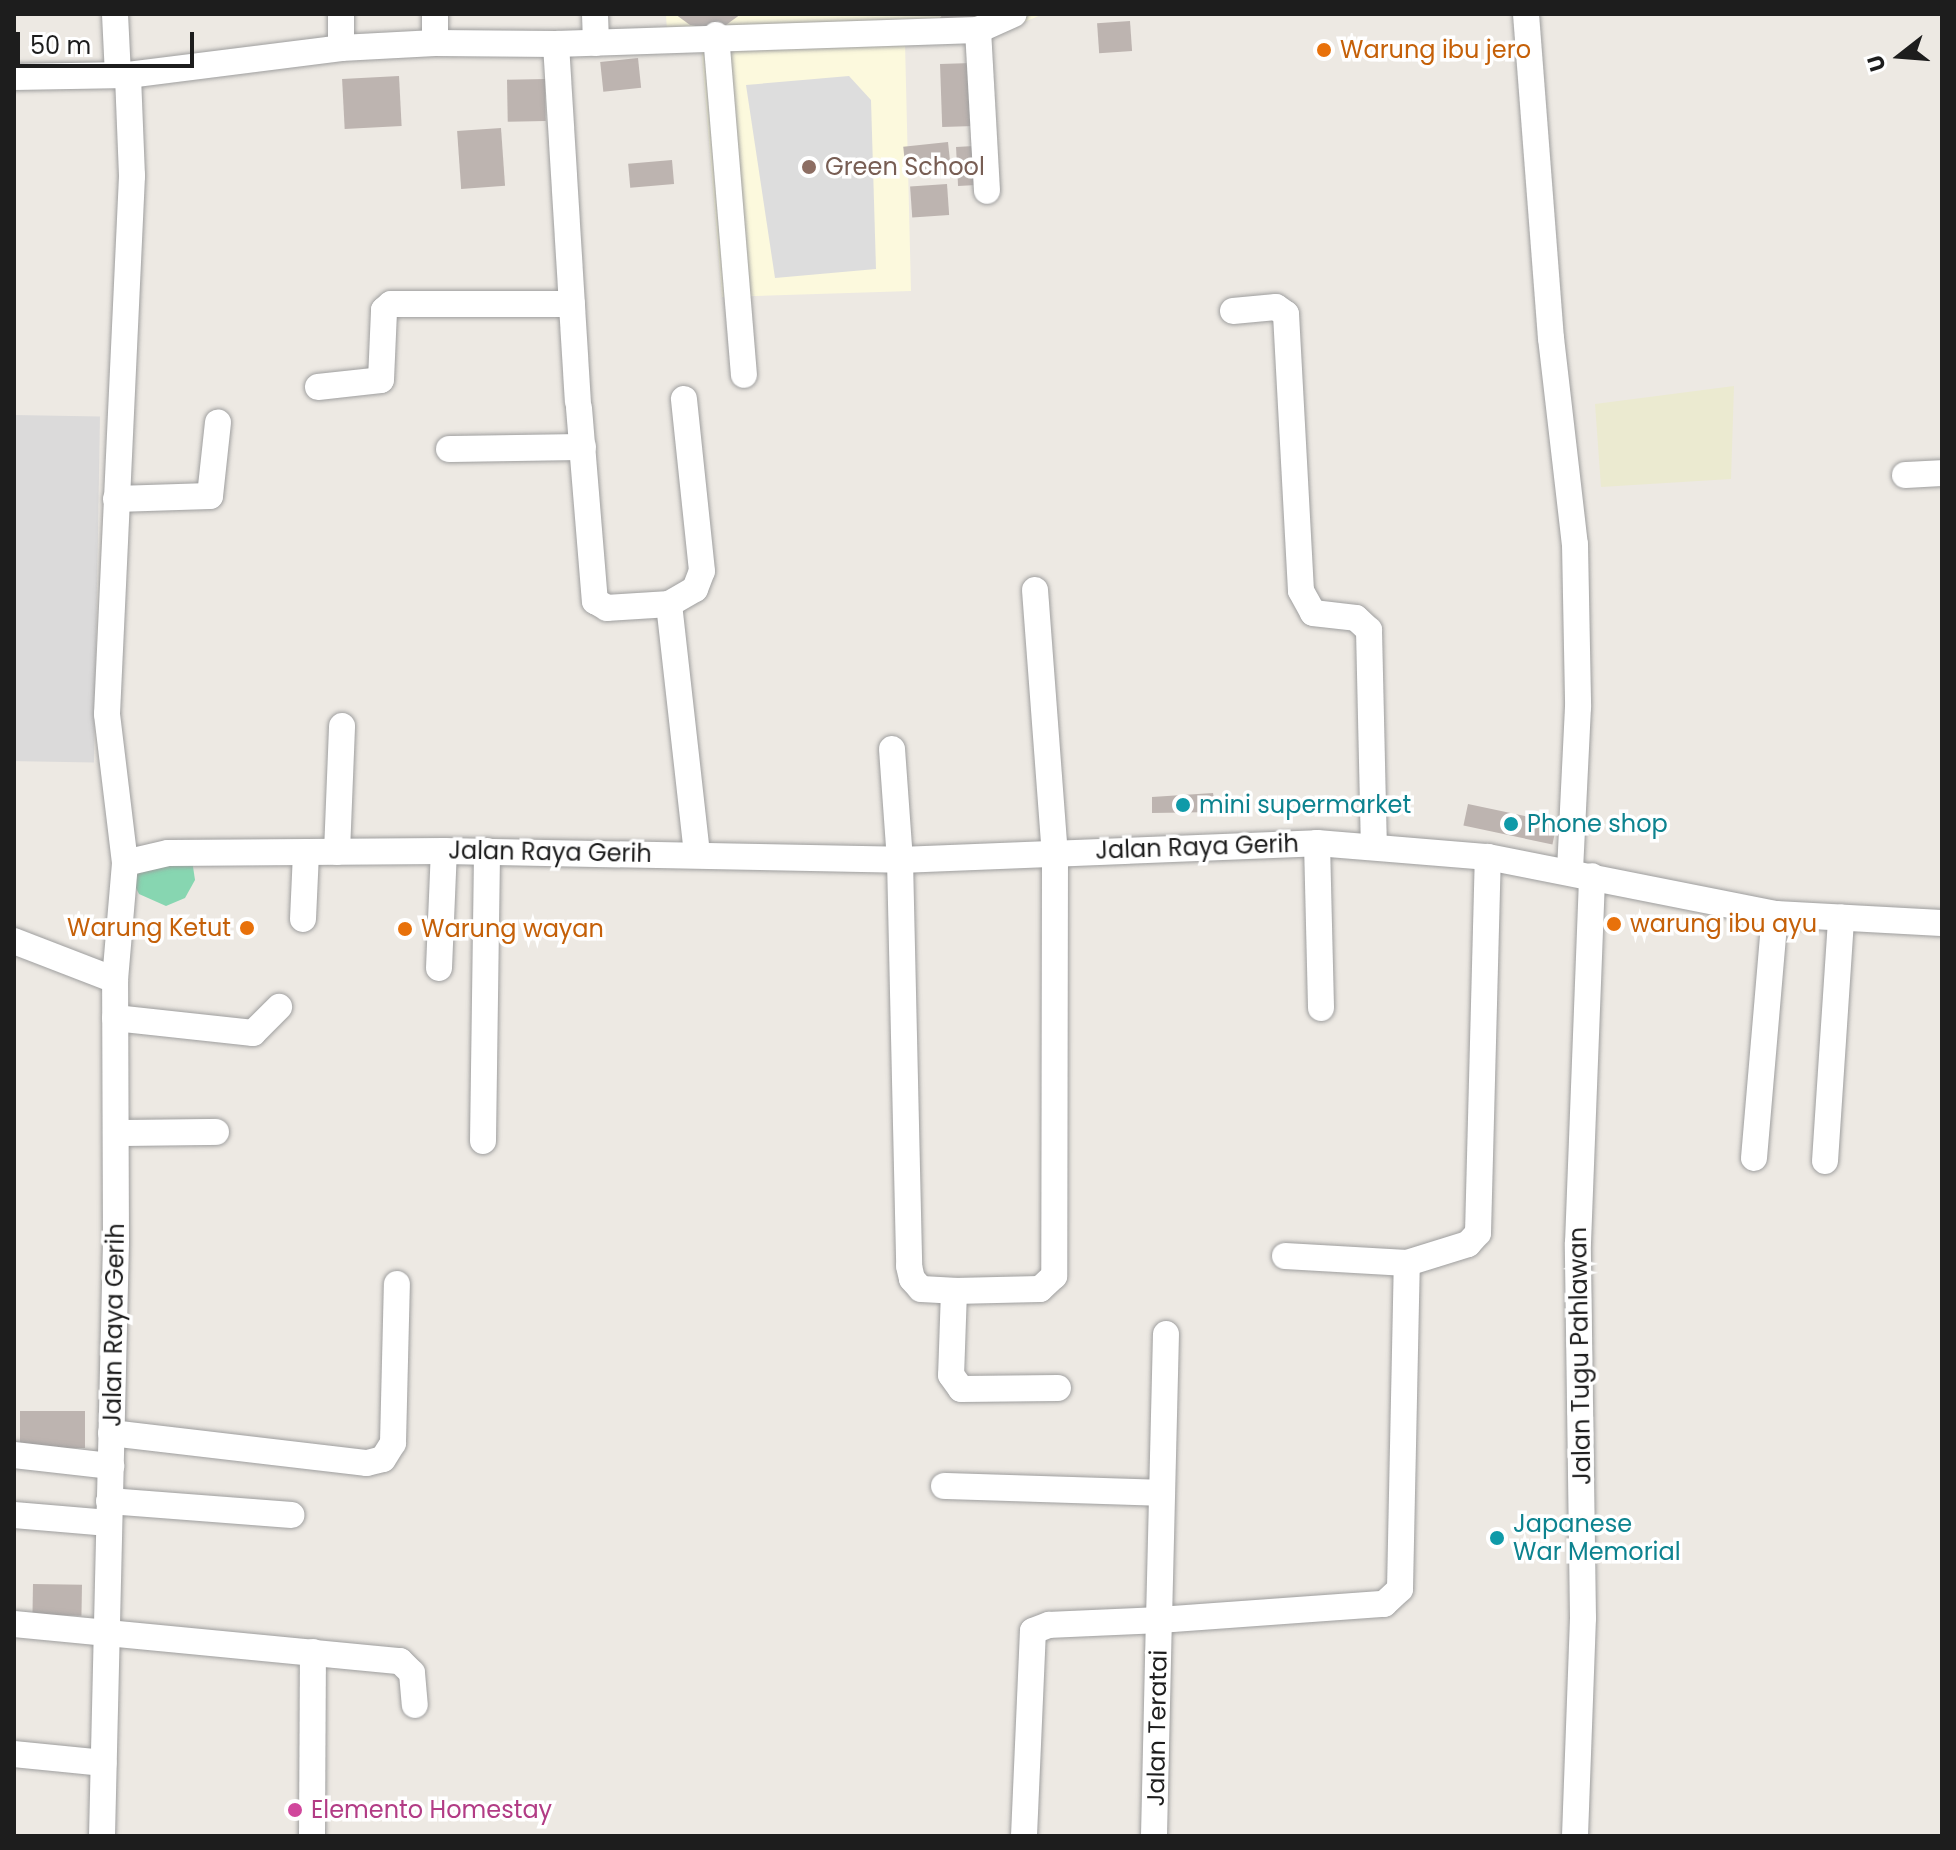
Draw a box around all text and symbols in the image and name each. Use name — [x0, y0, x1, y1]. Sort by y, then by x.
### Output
scale bar — [20, 16, 198, 66]
north arrow — [1860, 16, 1940, 96]
text: 50 m — [30, 29, 91, 62]
place label: Warung ibu jero — [1340, 36, 1531, 64]
marker: Warung ibu jero — [1315, 41, 1333, 59]
text: U — [1859, 51, 1894, 75]
place label: Green School — [825, 153, 985, 181]
marker: Green School — [800, 158, 818, 176]
place label: mini supermarket — [1199, 791, 1411, 819]
marker: mini supermarket — [1174, 796, 1192, 814]
place label: Phone shop — [1527, 810, 1668, 838]
marker: Phone shop — [1502, 815, 1520, 833]
street label: Jalan Raya Gerih — [1095, 829, 1299, 865]
street label: Jalan Raya Gerih — [448, 836, 652, 868]
place label: warung ibu ayu — [1630, 910, 1817, 938]
place label: Warung Ketut — [67, 914, 231, 942]
place label: Warung wayan — [421, 915, 604, 943]
marker: warung ibu ayu — [1605, 915, 1623, 933]
marker: Warung Ketut — [238, 919, 256, 937]
marker: Warung wayan — [396, 920, 414, 938]
street label: Jalan Raya Gerih — [98, 1223, 130, 1427]
street label: Jalan Tugu Pahlawan — [1563, 1227, 1597, 1485]
place label: Japanese War Memorial — [1513, 1510, 1681, 1566]
marker: Japanese War Memorial — [1488, 1529, 1506, 1547]
street label: Jalan Teratai — [1141, 1649, 1173, 1807]
place label: Elemento Homestay — [311, 1796, 552, 1824]
marker: Elemento Homestay — [286, 1801, 304, 1819]

